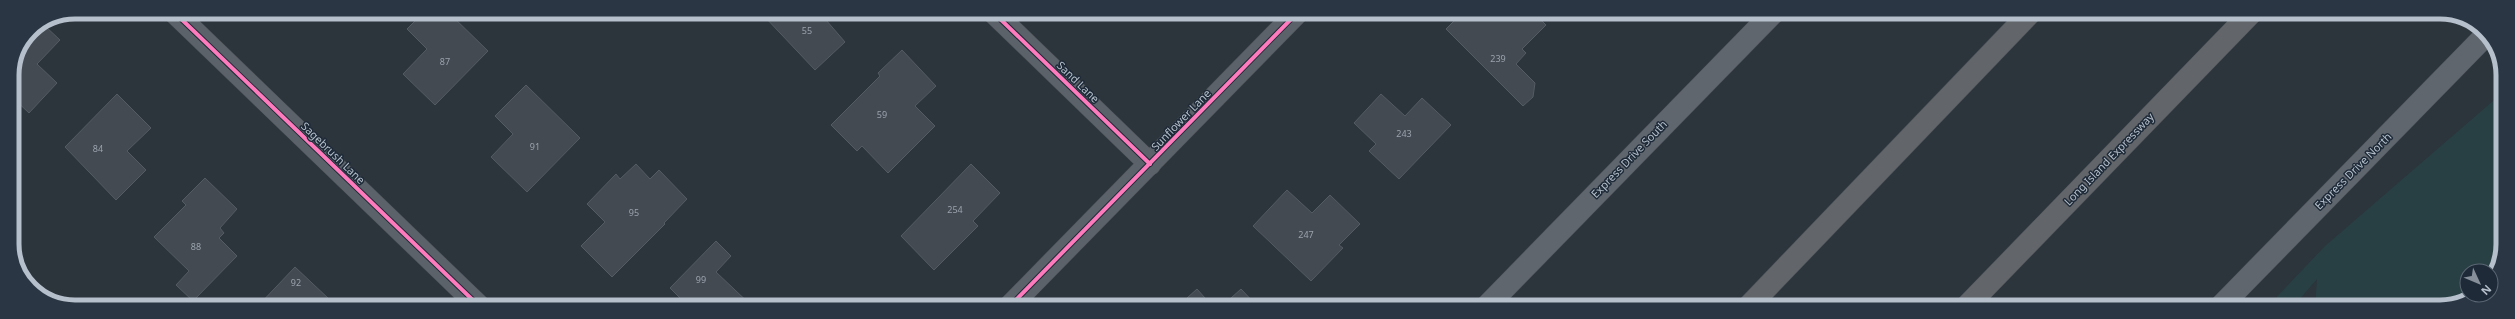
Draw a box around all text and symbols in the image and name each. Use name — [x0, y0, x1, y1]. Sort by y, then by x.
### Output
house number: 55 — [802, 24, 812, 37]
house number: 239 — [1490, 52, 1506, 65]
house number: 87 — [440, 55, 450, 68]
street label: Sand Lane — [1054, 58, 1103, 106]
street label: Sunflower Lane — [1147, 86, 1214, 154]
house number: 59 — [877, 108, 887, 121]
street label: Long Island Expressway — [2060, 109, 2157, 208]
street label: Express Drive South — [1587, 116, 1670, 201]
street label: Sagebrush Lane — [298, 118, 368, 187]
house number: 243 — [1396, 127, 1412, 140]
street label: Express Drive North — [2311, 129, 2394, 212]
house number: 91 — [530, 140, 540, 153]
house number: 84 — [93, 142, 103, 155]
house number: 254 — [947, 203, 963, 216]
house number: 95 — [629, 206, 639, 219]
house number: 247 — [1298, 228, 1314, 241]
house number: 88 — [191, 240, 201, 253]
north arrow — [2459, 263, 2499, 303]
house number: 99 — [696, 273, 706, 286]
house number: 92 — [291, 276, 301, 289]
text: N — [2478, 282, 2495, 299]

